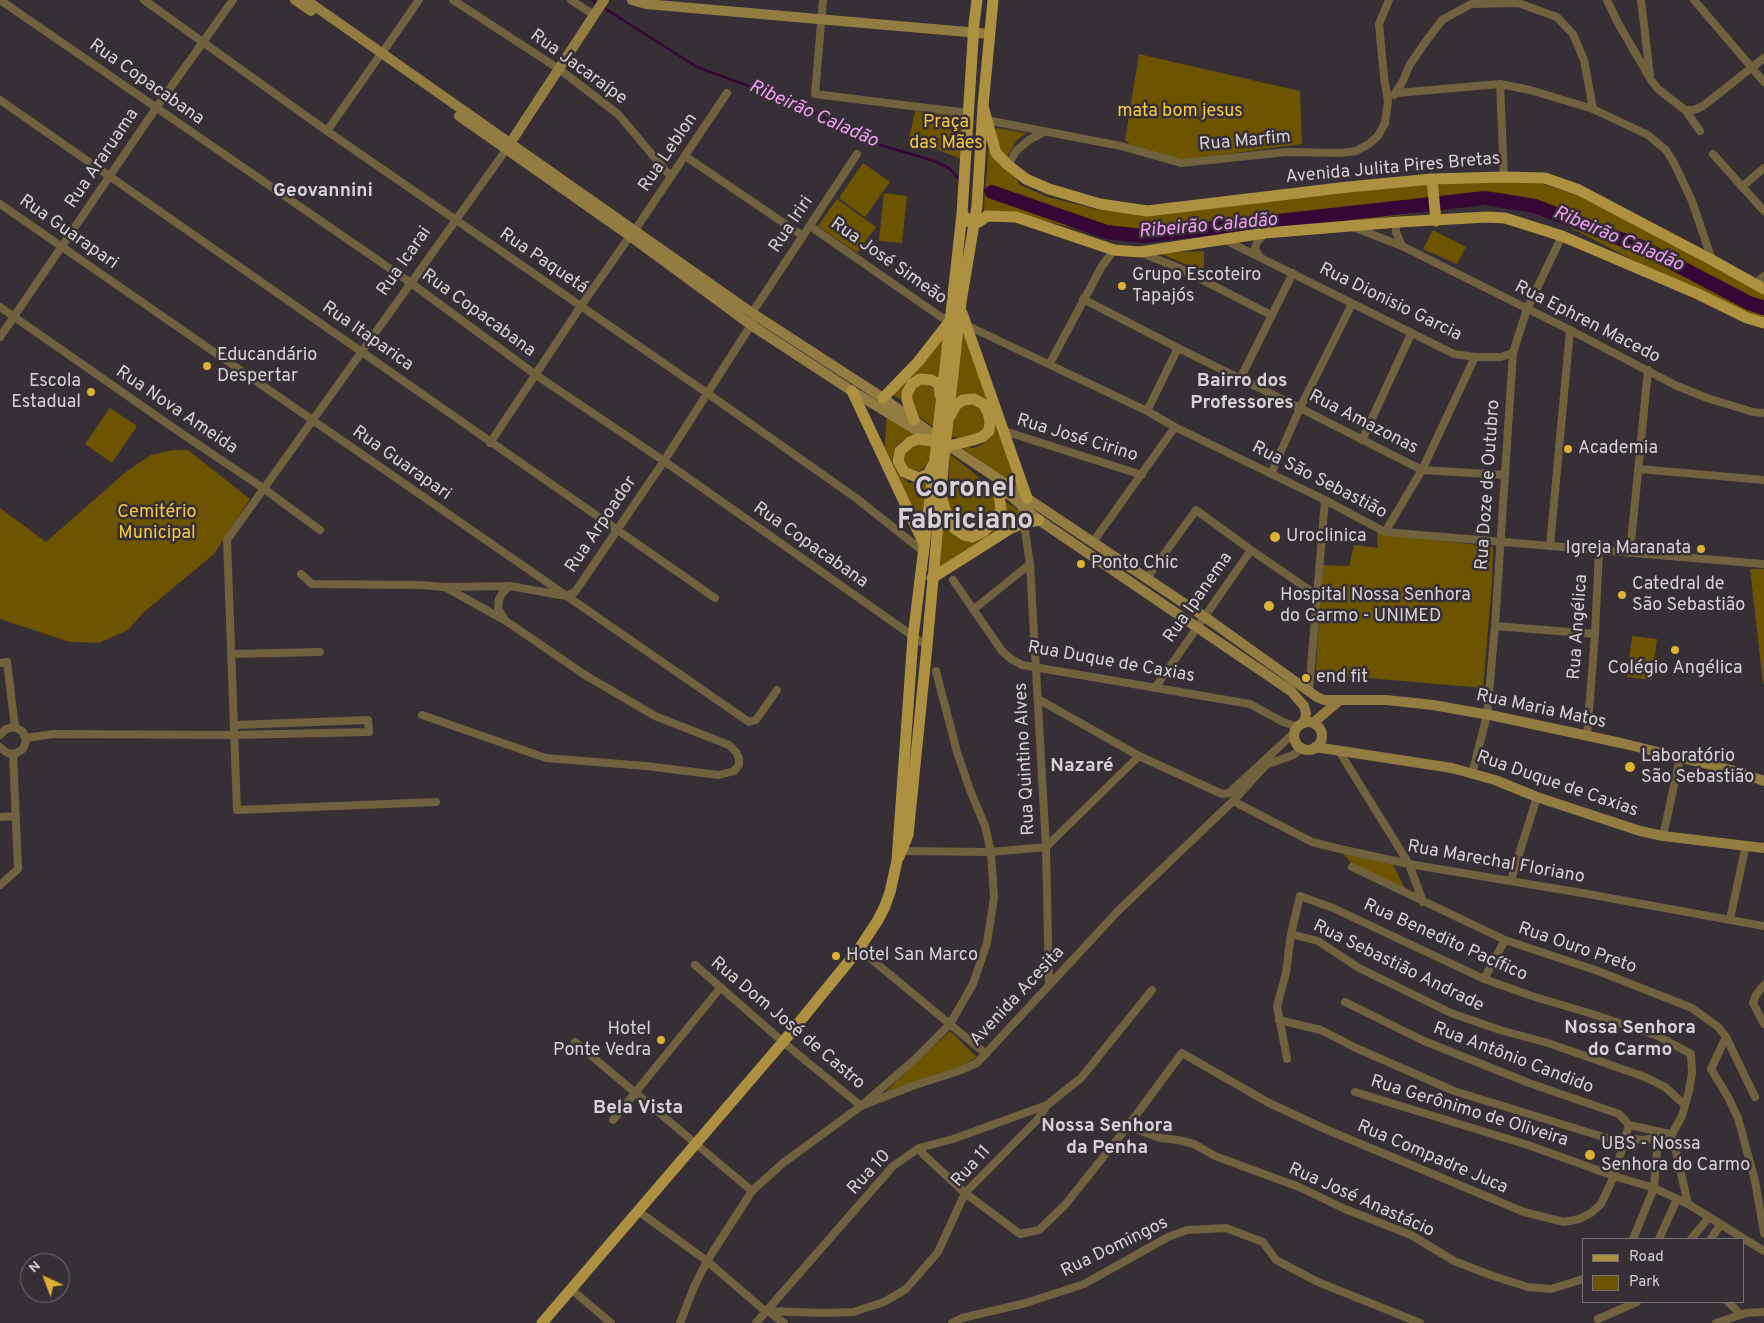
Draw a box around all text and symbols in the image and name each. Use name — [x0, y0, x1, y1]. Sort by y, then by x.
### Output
street label: Rua Jacaraípe — [525, 26, 631, 110]
street label: Rua Copacabana — [84, 35, 208, 131]
water label: Ribeirão Caladão — [745, 76, 881, 154]
park label: mata bom jesus — [1117, 101, 1243, 123]
street label: Rua Araruama — [62, 105, 144, 213]
street label: Rua Leblon — [635, 110, 703, 196]
park label: Praça das Mães — [909, 112, 983, 154]
street label: Rua Marfim — [1198, 127, 1292, 157]
street label: Avenida Julita Pires Bretas — [1285, 149, 1501, 189]
district label: Geovannini — [273, 181, 373, 203]
street label: Rua Guarapari — [14, 191, 122, 275]
street label: Rua Iriri — [765, 193, 819, 257]
water label: Ribeirão Caladão — [1549, 202, 1687, 278]
water label: Ribeirão Caladão — [1138, 210, 1278, 244]
street label: Rua José Simeão — [825, 214, 951, 310]
street label: Rua Icarai — [373, 223, 437, 301]
street label: Rua Paquetá — [495, 224, 591, 300]
street label: Rua Dionisio Garcia — [1315, 259, 1465, 347]
street label: Rua Copacabana — [417, 265, 539, 363]
place label: Grupo Escoteiro Tapajós — [1132, 265, 1261, 308]
street label: Rua Ephren Macedo — [1511, 277, 1663, 369]
marker: Grupo Escoteiro Tapajós — [1116, 280, 1128, 292]
street label: Rua Itaparica — [317, 297, 417, 377]
place label: Educandário Despertar — [217, 345, 317, 388]
marker: Educandário Despertar — [201, 360, 213, 372]
street label: Rua Nova Ameida — [111, 362, 241, 460]
place label: Escola Estadual — [11, 371, 81, 414]
district label: Bairro dos Professores — [1190, 371, 1294, 415]
marker: Escola Estadual — [85, 386, 97, 398]
street label: Rua Amazonas — [1305, 386, 1421, 460]
street label: Rua Doze de Outubro — [1472, 399, 1506, 571]
street label: Rua José Cirino — [1014, 410, 1140, 468]
street label: Rua Guarapari — [347, 422, 455, 506]
street label: Rua São Sebastião — [1248, 438, 1390, 524]
place label: Academia — [1578, 438, 1658, 460]
marker: Academia — [1562, 443, 1574, 455]
street label: Rua Arpoador — [562, 472, 642, 578]
district label: Coronel Fabriciano — [897, 473, 1033, 539]
street label: Rua Copacabana — [748, 498, 872, 594]
park label: Cemitério Municipal — [117, 502, 197, 544]
place label: Uroclinica — [1286, 526, 1367, 548]
marker: Uroclinica — [1268, 530, 1282, 544]
place label: Igreja Maranata — [1566, 538, 1691, 560]
marker: Igreja Maranata — [1695, 543, 1707, 555]
street label: Rua Ipanema — [1160, 548, 1238, 648]
place label: Ponto Chic — [1091, 553, 1178, 575]
marker: Ponto Chic — [1075, 558, 1087, 570]
street label: Rua Angélica — [1565, 574, 1593, 680]
place label: Catedral de São Sebastião — [1632, 574, 1745, 616]
place label: Hospital Nossa Senhora do Carmo - UNIMED — [1280, 585, 1471, 628]
marker: Catedral de São Sebastião — [1616, 589, 1628, 601]
marker: Hospital Nossa Senhora do Carmo - UNIMED — [1262, 599, 1276, 613]
street label: Rua Duque de Caxias — [1026, 638, 1196, 688]
marker: Colégio Angélica — [1669, 644, 1681, 656]
place label: Colégio Angélica — [1607, 658, 1743, 680]
place label: end fit — [1316, 667, 1368, 689]
marker: end fit — [1300, 672, 1312, 684]
street label: Rua Quintino Alves — [1011, 682, 1041, 836]
street label: Rua Maria Matos — [1474, 686, 1608, 734]
place label: Laboratório São Sebastião — [1641, 746, 1754, 789]
street label: Rua Duque de Caxias — [1473, 747, 1641, 823]
district label: Nazaré — [1050, 756, 1114, 778]
marker: Laboratório São Sebastião — [1623, 760, 1637, 774]
street label: Rua Marechal Floriano — [1406, 837, 1586, 889]
street label: Rua Benedito Pacífico — [1360, 895, 1530, 987]
street label: Rua Sebastião Andrade — [1309, 916, 1487, 1018]
street label: Rua Ouro Preto — [1515, 919, 1639, 979]
street label: Avenida Acesita — [966, 943, 1070, 1051]
place label: Hotel San Marco — [846, 945, 978, 967]
marker: Hotel San Marco — [830, 950, 842, 962]
street label: Rua Dom José de Castro — [705, 953, 869, 1095]
street label: Rua Antônio Candido — [1430, 1018, 1596, 1100]
district label: Nossa Senhora do Carmo — [1564, 1018, 1696, 1062]
place label: Hotel Ponte Vedra — [553, 1019, 651, 1062]
marker: Hotel Ponte Vedra — [655, 1034, 667, 1046]
street label: Rua Gerônimo de Oliveira — [1368, 1072, 1570, 1152]
district label: Bela Vista — [593, 1098, 683, 1120]
district label: Nossa Senhora da Penha — [1041, 1116, 1173, 1160]
street label: Rua Compadre Juca — [1353, 1116, 1511, 1200]
place label: UBS - Nossa Senhora do Carmo — [1601, 1134, 1750, 1176]
street label: Rua 11 — [948, 1142, 996, 1192]
street label: Rua 10 — [844, 1146, 896, 1200]
marker: UBS - Nossa Senhora do Carmo — [1583, 1148, 1597, 1162]
street label: Rua José Anastácio — [1285, 1159, 1437, 1243]
street label: Rua Domingos — [1058, 1213, 1172, 1283]
legend — [1582, 1238, 1744, 1303]
text: Road — [1629, 1248, 1664, 1267]
north arrow — [20, 1253, 70, 1303]
text: N — [26, 1258, 45, 1277]
text: Park — [1629, 1273, 1660, 1292]

